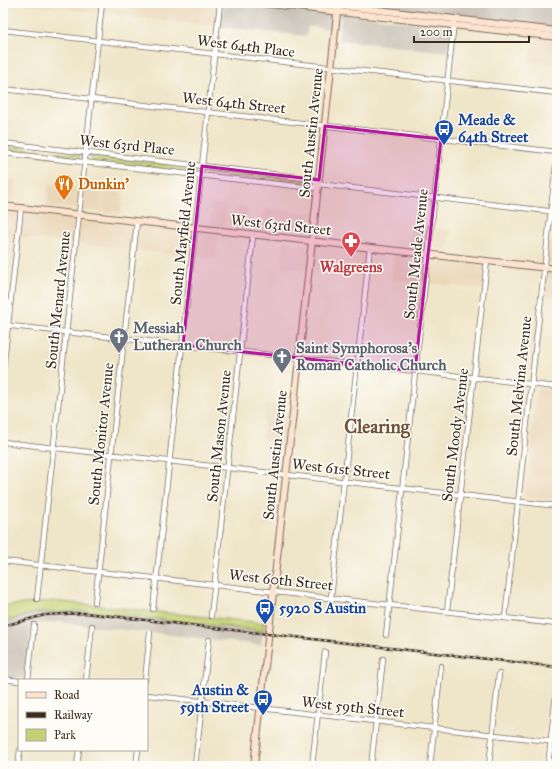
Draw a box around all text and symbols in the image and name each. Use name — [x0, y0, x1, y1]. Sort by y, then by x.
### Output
scale bar — [414, 18, 529, 44]
text: 200 m — [420, 25, 453, 39]
street label: West 64th Place — [196, 31, 296, 61]
street label: South Austin Avenue — [295, 67, 327, 199]
street label: West 64th Street — [181, 89, 287, 117]
place label: Meade & 64th Street — [458, 111, 529, 147]
bus stop icon: Meade & 64th Street — [433, 118, 455, 146]
street label: West 63rd Place — [79, 131, 175, 159]
street label: South Mayfield Avenue — [166, 160, 200, 306]
restaurant icon: Dunkin' — [53, 173, 75, 201]
place label: Dunkin' — [78, 175, 129, 193]
street label: South Meade Avenue — [400, 188, 432, 320]
street label: West 63rd Street — [230, 211, 333, 239]
street label: South Menard Avenue — [42, 230, 74, 370]
pharmacy icon: Walgreens — [340, 230, 362, 258]
place label: Walgreens — [320, 258, 383, 277]
street label: South Melvina Avenue — [503, 315, 535, 457]
place label: Messiah Lutheran Church — [133, 319, 243, 354]
church icon: Messiah Lutheran Church — [108, 326, 130, 354]
place label: Saint Symphorosa's Roman Catholic Church — [296, 339, 447, 374]
church icon: Saint Symphorosa's Roman Catholic Church — [271, 346, 293, 374]
street label: South Monitor Avenue — [85, 362, 117, 506]
street label: South Moody Avenue — [438, 367, 472, 503]
street label: South Mason Avenue — [203, 369, 235, 503]
street label: South Austin Avenue — [259, 389, 291, 521]
district label: Clearing — [344, 415, 411, 439]
street label: West 61st Street — [291, 455, 392, 483]
street label: West 60th Street — [228, 566, 335, 594]
bus stop icon: 5920 S Austin — [254, 597, 276, 625]
place label: 5920 S Austin — [279, 599, 367, 618]
legend — [18, 679, 148, 751]
place label: Austin & 59th Street — [180, 681, 250, 717]
text: Road — [54, 688, 80, 702]
bus stop icon: Austin & 59th Street — [252, 688, 274, 716]
street label: West 59th Street — [301, 693, 406, 721]
text: Railway — [54, 708, 93, 722]
text: Park — [54, 728, 76, 742]

